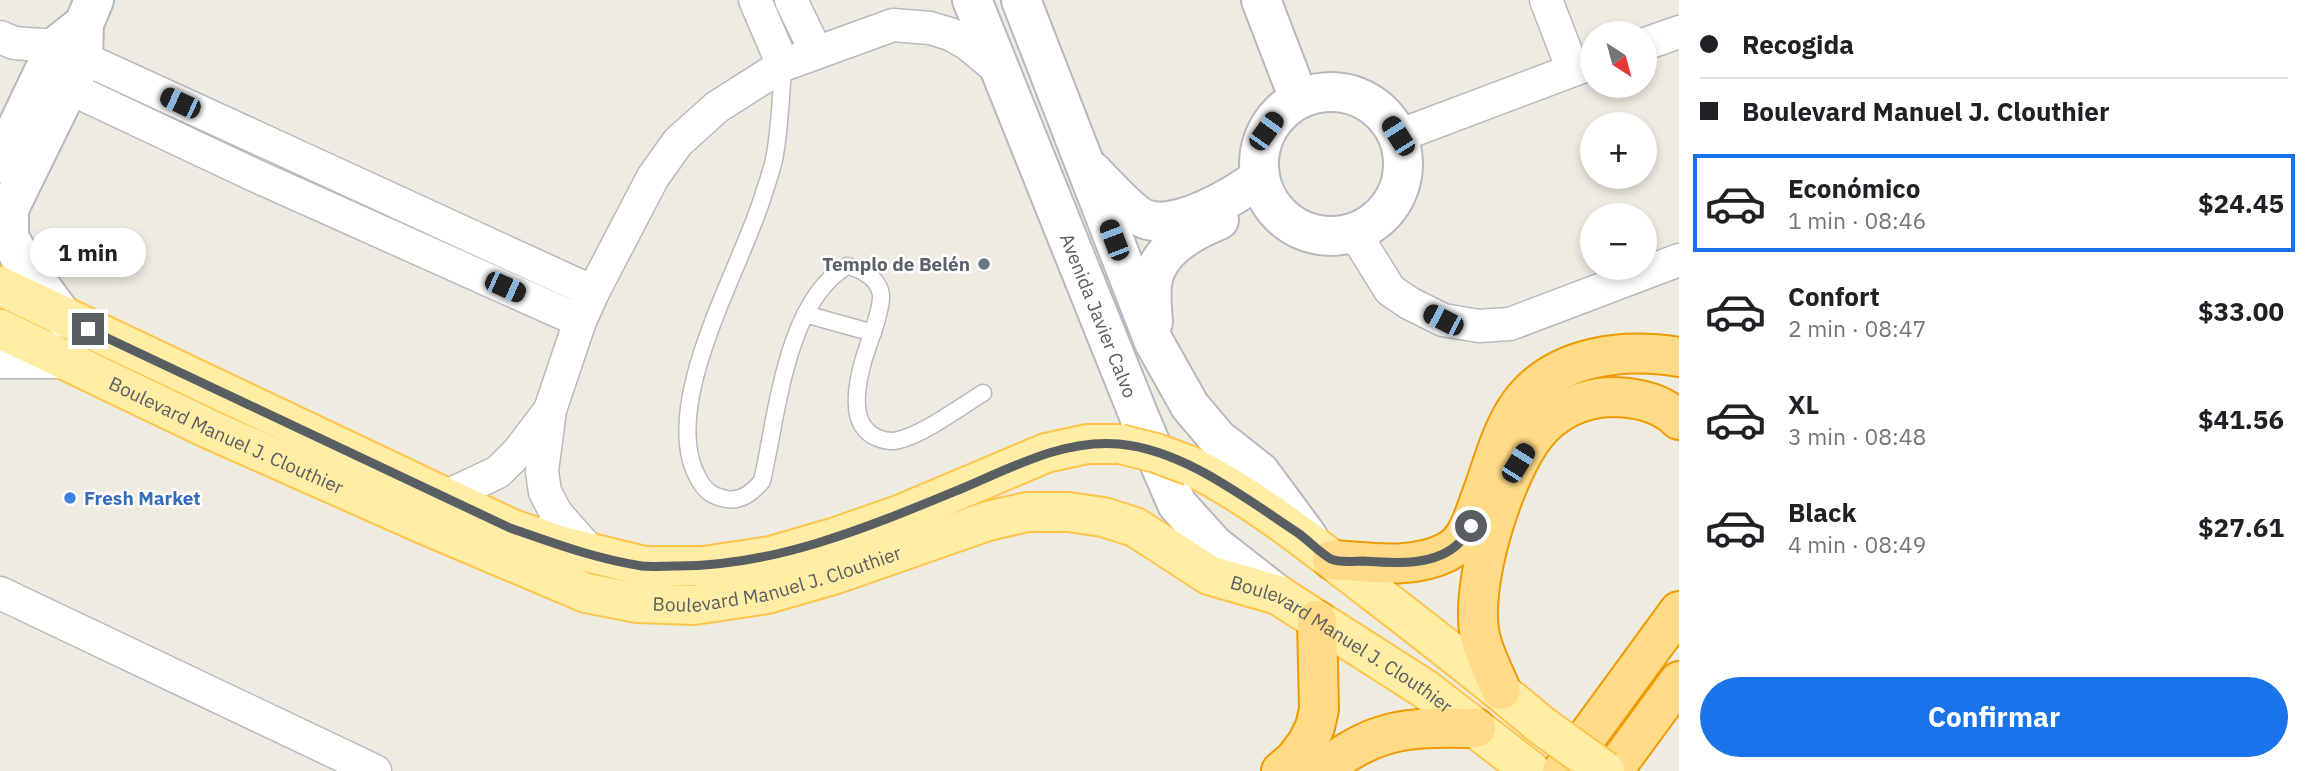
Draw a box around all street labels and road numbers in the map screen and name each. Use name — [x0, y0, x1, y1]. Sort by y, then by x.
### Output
street label: Avenida Javier Calvo — [1055, 230, 1142, 401]
street label: Boulevard Manuel J. Clouthier — [105, 371, 347, 499]
street label: Boulevard Manuel J. Clouthier — [652, 540, 904, 617]
street label: Boulevard Manuel J. Clouthier — [1227, 570, 1457, 718]

